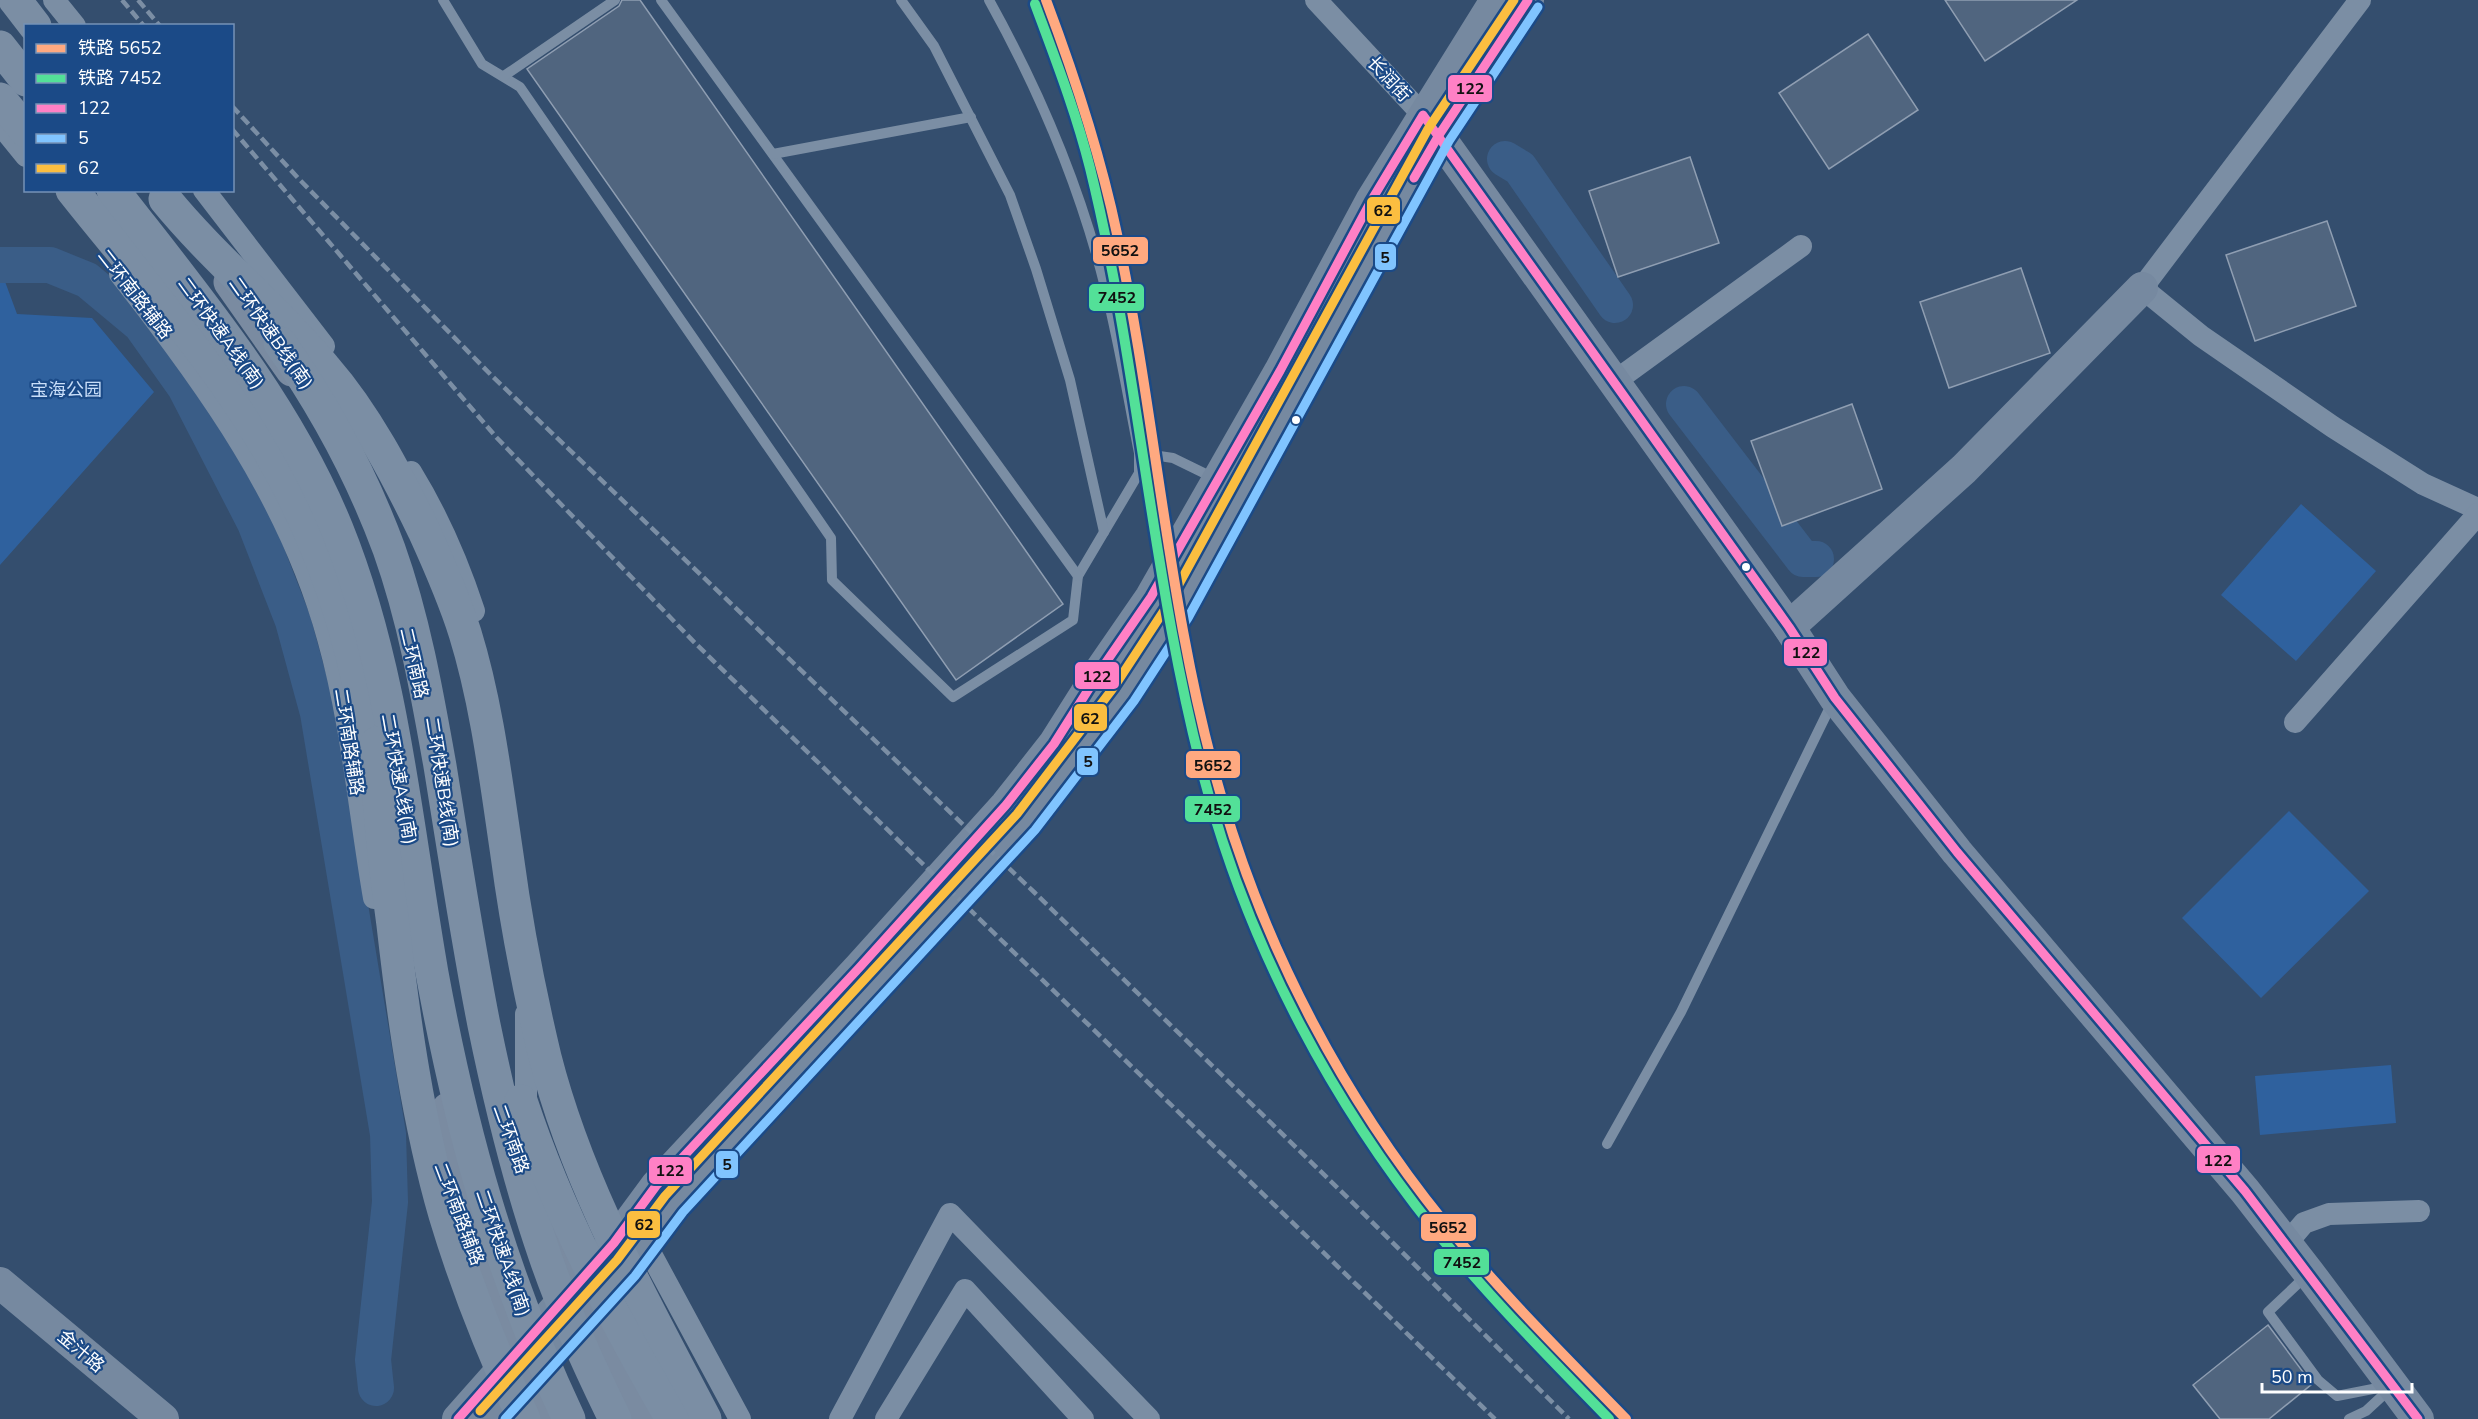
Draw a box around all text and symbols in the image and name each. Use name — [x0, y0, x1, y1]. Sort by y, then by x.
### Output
legend — [24, 24, 234, 192]
text: 铁路 5652 — [78, 36, 162, 60]
street label: 长润街 — [1362, 51, 1416, 107]
text: 铁路 7452 — [78, 66, 162, 90]
line badge: 122 — [1447, 74, 1493, 103]
text: 122 — [1456, 78, 1484, 100]
text: 122 — [78, 96, 110, 120]
text: 5 — [78, 126, 89, 150]
text: 62 — [78, 156, 100, 180]
line badge: 62 — [1366, 196, 1401, 225]
text: 62 — [1373, 200, 1393, 222]
line badge: 5652 — [1092, 236, 1149, 265]
text: 5652 — [1101, 240, 1139, 262]
line badge: 5 — [1374, 243, 1397, 271]
street label: 二环南路辅路 — [92, 244, 178, 344]
text: 5 — [1380, 247, 1390, 269]
street label: 二环快速A线(南) — [172, 272, 270, 394]
street label: 二环快速B线(南) — [223, 272, 319, 394]
line badge: 7452 — [1088, 283, 1145, 312]
text: 7452 — [1098, 287, 1136, 309]
park label: 宝海公园 — [30, 378, 102, 402]
unlabelled marker — [1290, 414, 1302, 426]
unlabelled marker — [1740, 561, 1752, 573]
street label: 二环南路 — [394, 625, 434, 701]
line badge: 122 — [1783, 638, 1828, 667]
text: 122 — [1792, 642, 1820, 664]
line badge: 122 — [1074, 661, 1120, 690]
text: 122 — [1083, 666, 1111, 688]
street label: 二环南路辅路 — [329, 687, 369, 797]
line badge: 62 — [1073, 703, 1108, 732]
text: 62 — [1080, 708, 1100, 730]
street label: 二环快速A线(南) — [376, 712, 422, 846]
street label: 二环快速B线(南) — [420, 715, 464, 849]
line badge: 5 — [1076, 747, 1099, 776]
line badge: 5652 — [1185, 750, 1241, 779]
text: 5 — [1083, 751, 1093, 773]
text: 5652 — [1194, 755, 1232, 777]
line badge: 7452 — [1184, 795, 1241, 823]
text: 7452 — [1194, 799, 1232, 821]
street label: 二环南路 — [487, 1101, 535, 1177]
line badge: 122 — [2196, 1145, 2241, 1174]
line badge: 5 — [715, 1150, 739, 1179]
text: 122 — [2204, 1150, 2232, 1172]
text: 5 — [722, 1154, 732, 1176]
line badge: 122 — [648, 1156, 693, 1185]
street label: 二环南路辅路 — [428, 1159, 490, 1269]
text: 122 — [656, 1160, 684, 1182]
street label: 二环快速A线(南) — [470, 1186, 536, 1320]
line badge: 62 — [626, 1210, 661, 1239]
line badge: 5652 — [1420, 1213, 1477, 1242]
text: 62 — [634, 1214, 654, 1236]
text: 5652 — [1429, 1217, 1467, 1239]
line badge: 7452 — [1433, 1248, 1490, 1276]
text: 7452 — [1443, 1252, 1481, 1274]
street label: 金汁路 — [53, 1324, 109, 1378]
scale bar — [2262, 1356, 2412, 1394]
text: 50 m — [2271, 1365, 2313, 1389]

